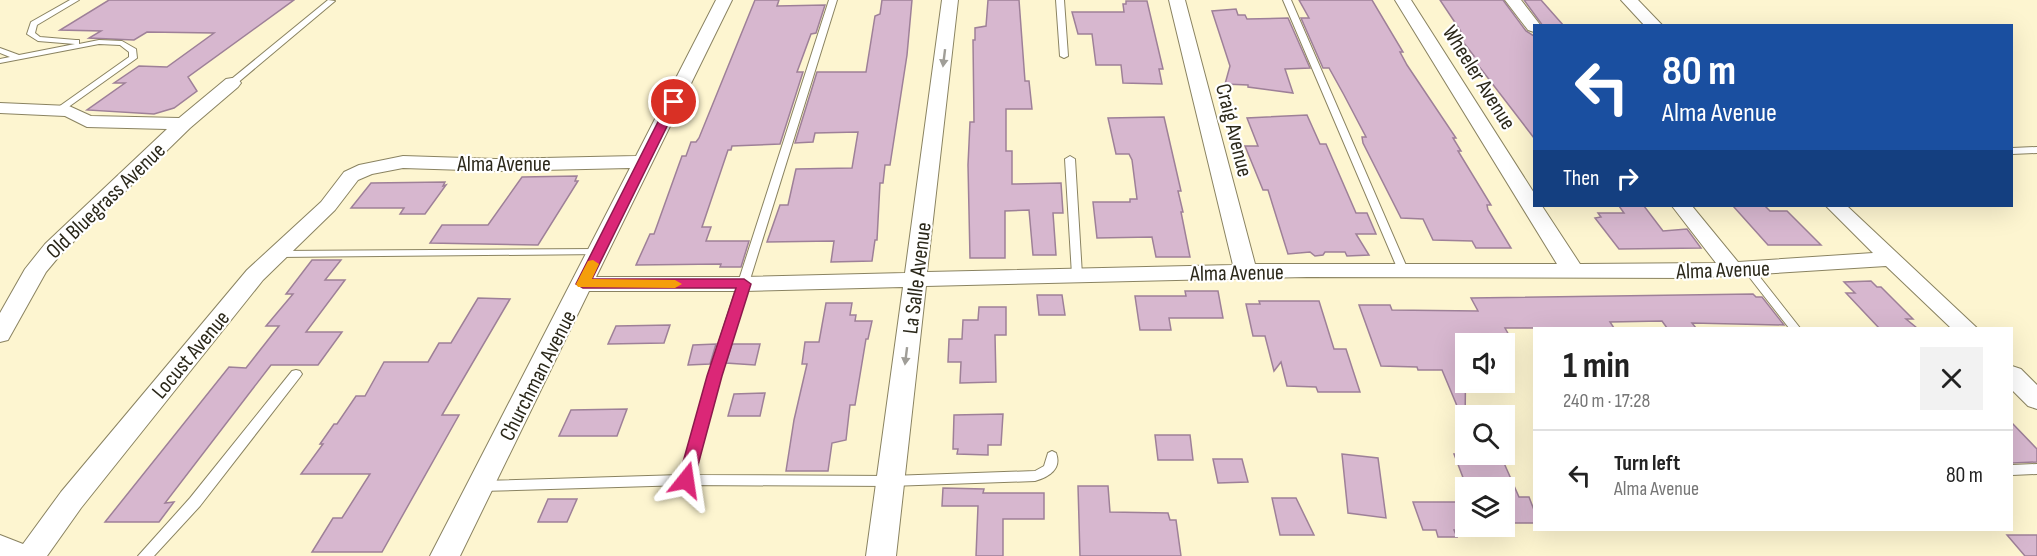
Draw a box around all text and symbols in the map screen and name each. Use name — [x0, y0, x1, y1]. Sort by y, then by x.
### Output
street label: Wheeler Avenue — [1436, 21, 1521, 135]
text: 80 m — [1662, 46, 1736, 97]
icon: left — [1563, 48, 1641, 126]
one-way arrow — [939, 49, 949, 68]
pin — [648, 76, 699, 127]
street label: Craig Avenue — [1209, 81, 1258, 180]
icon: arrive — [657, 85, 690, 118]
text: Alma Avenue — [1662, 97, 1777, 129]
street label: Old Bluegrass Avenue — [41, 137, 171, 265]
street label: Alma Avenue — [456, 151, 551, 178]
icon: right — [1611, 162, 1644, 195]
text: Then — [1563, 165, 1599, 192]
street label: La Salle Avenue — [897, 221, 938, 336]
street label: Alma Avenue — [1675, 255, 1770, 286]
street label: Alma Avenue — [1189, 259, 1284, 288]
street label: Locust Avenue — [146, 305, 236, 405]
street label: Churchman Avenue — [494, 306, 583, 445]
map controls — [1455, 333, 1515, 537]
button: sound — [1455, 333, 1515, 393]
text: 1 min — [1563, 345, 1630, 388]
one-way arrow — [901, 346, 911, 365]
button: close — [1920, 347, 1983, 410]
text: 240 m · 17:28 — [1563, 389, 1650, 413]
button: search — [1455, 405, 1515, 465]
position arrow — [654, 448, 718, 512]
text: Turn left — [1614, 450, 1680, 477]
icon: left — [1563, 459, 1596, 492]
text: 80 m — [1946, 462, 1983, 489]
button: layers — [1455, 477, 1515, 537]
text: Alma Avenue — [1614, 477, 1699, 501]

